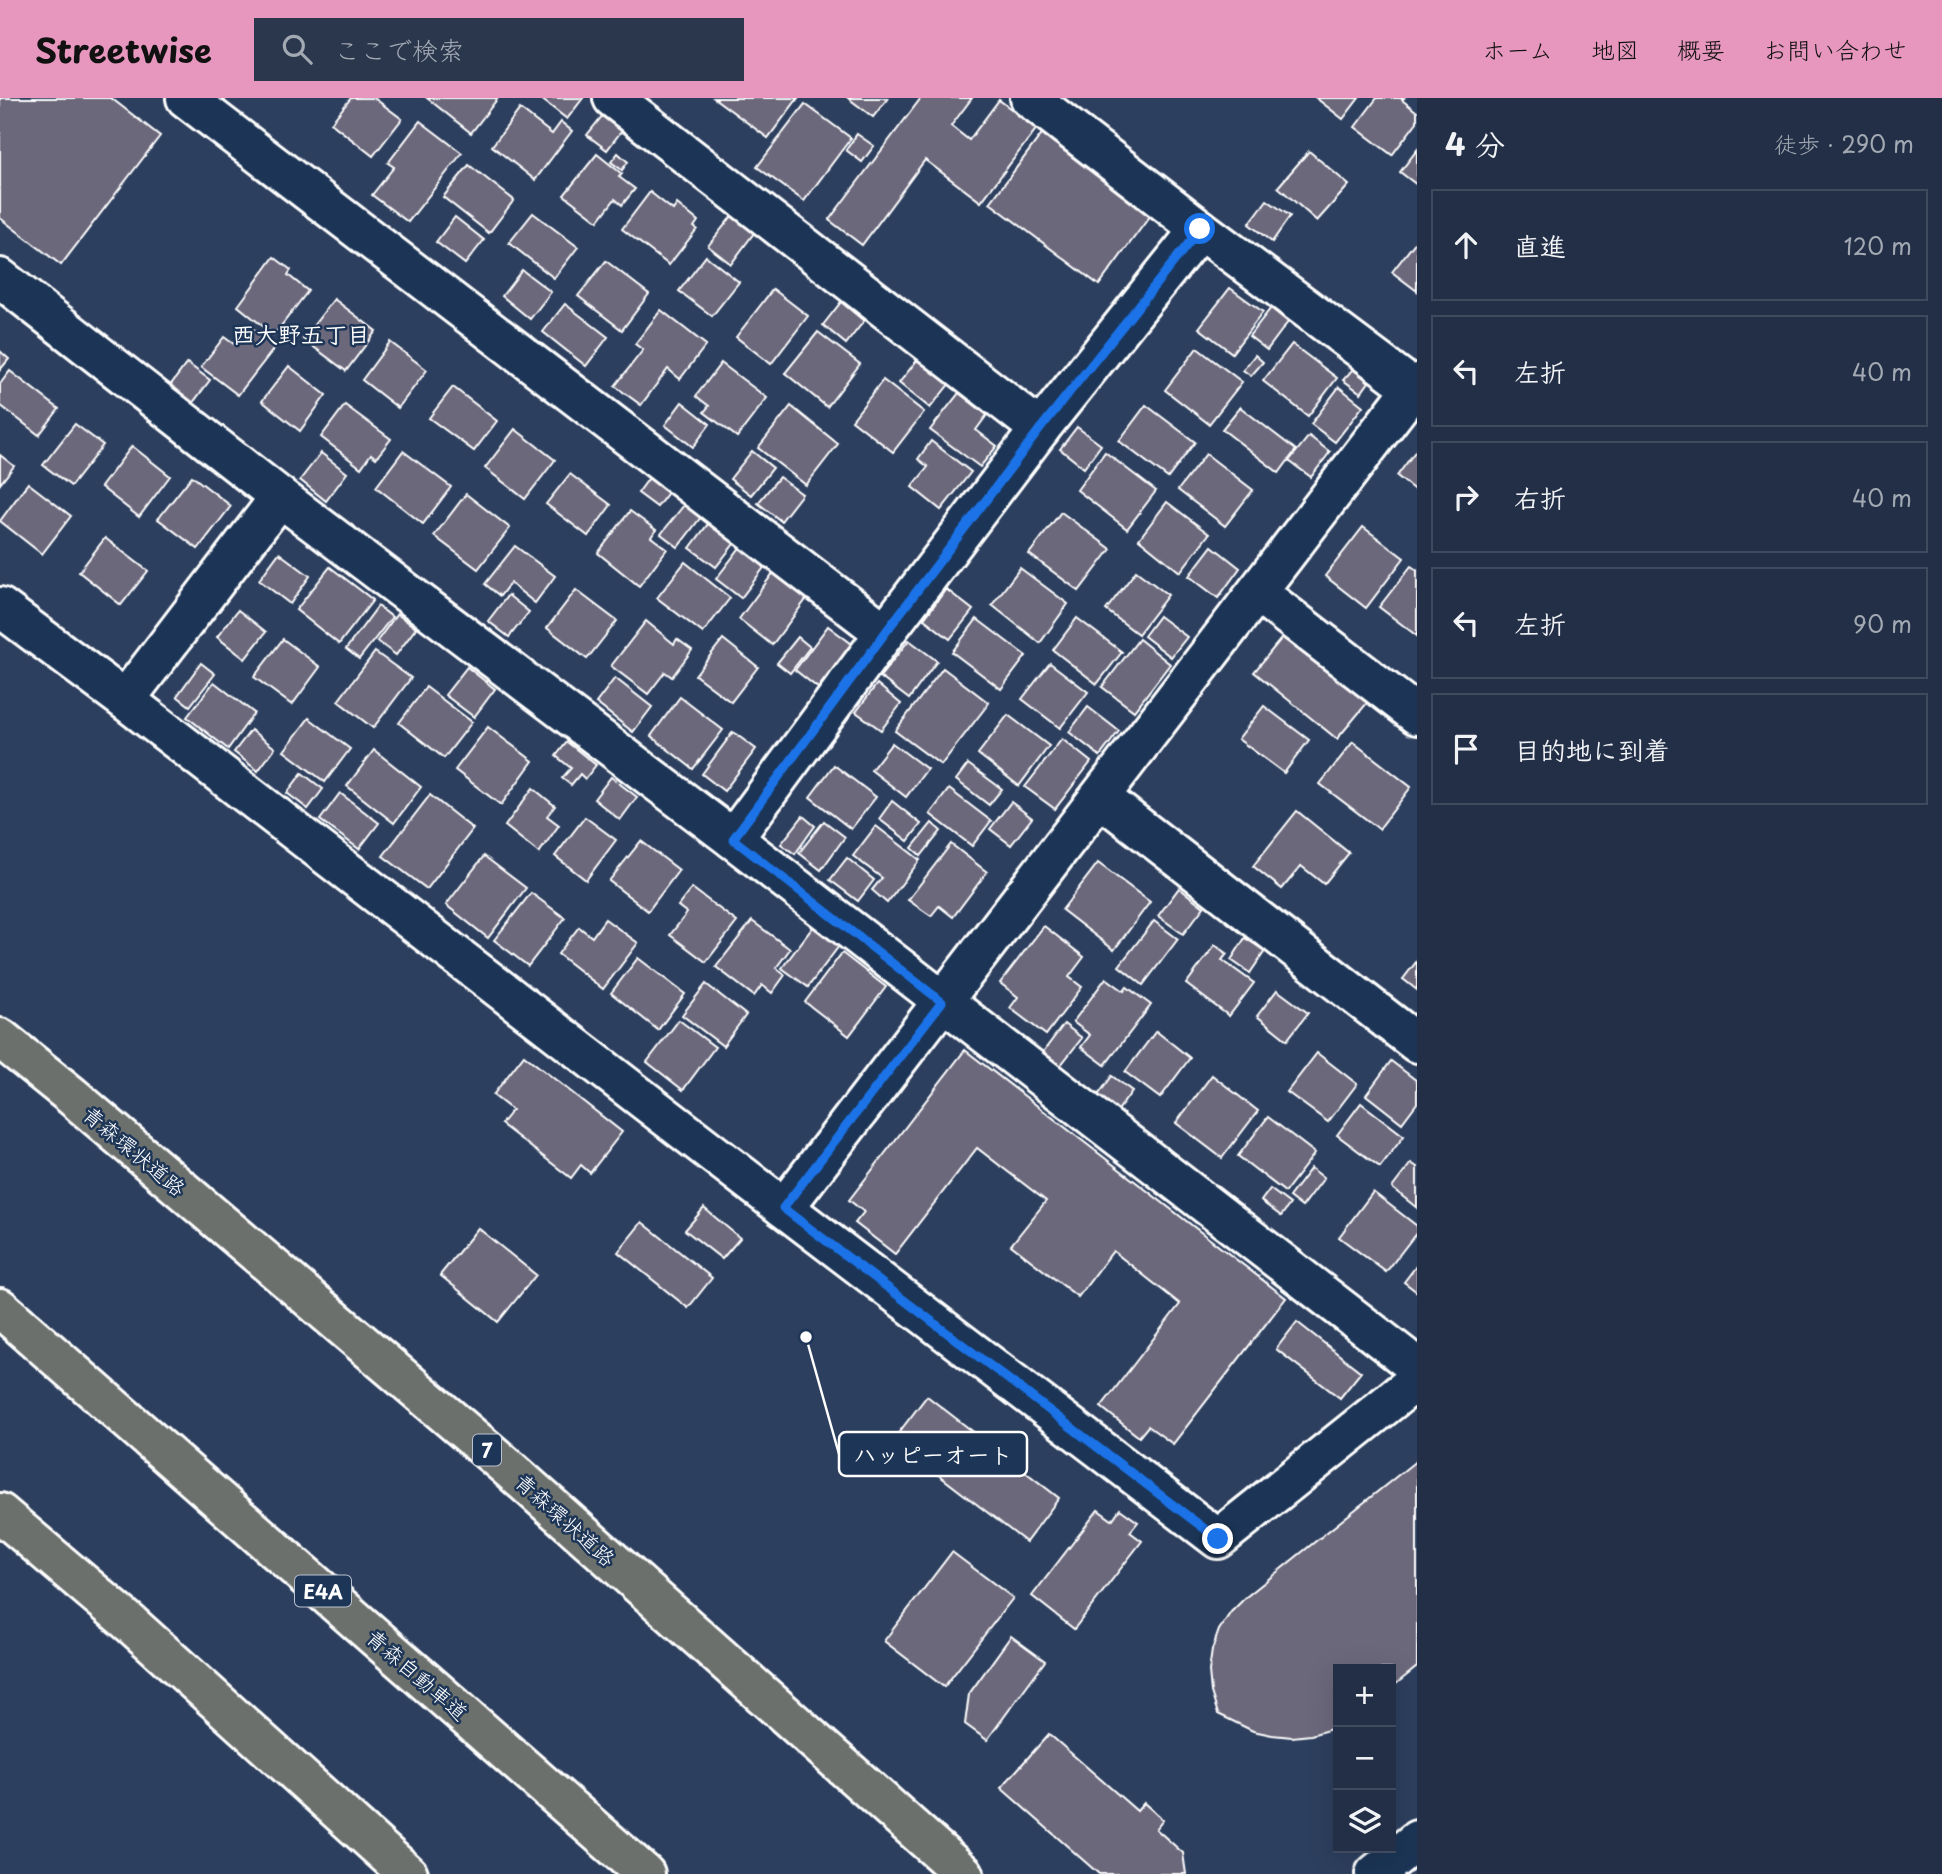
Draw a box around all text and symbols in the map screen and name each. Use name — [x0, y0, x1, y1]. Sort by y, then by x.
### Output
search box — [254, 18, 744, 81]
text: Streetwise — [35, 24, 212, 74]
icon: search — [278, 30, 316, 68]
text: ここで検索 — [334, 30, 464, 69]
text: ホーム — [1482, 31, 1553, 67]
text: 地図 — [1591, 31, 1639, 67]
text: 概要 — [1677, 31, 1725, 67]
text: お問い合わせ — [1763, 31, 1907, 67]
text: 4 分 — [1445, 121, 1505, 166]
text: 徒歩 · 290 m — [1774, 126, 1914, 161]
route start — [1184, 213, 1215, 244]
icon: ahead — [1447, 226, 1485, 264]
text: 直進 — [1514, 226, 1566, 265]
text: 120 m — [1844, 228, 1912, 263]
district label: 西大野五丁目 — [232, 316, 370, 351]
icon: left — [1447, 352, 1485, 390]
text: 左折 — [1514, 352, 1566, 391]
text: 40 m — [1852, 354, 1912, 389]
icon: right — [1447, 478, 1485, 516]
text: 右折 — [1514, 478, 1566, 517]
text: 40 m — [1852, 480, 1912, 515]
icon: left — [1447, 604, 1485, 642]
text: 左折 — [1514, 604, 1566, 643]
text: 90 m — [1853, 606, 1912, 641]
icon: arrive — [1447, 730, 1485, 768]
text: 目的地に到着 — [1514, 730, 1670, 769]
street label: 青森環状道路 — [76, 1097, 194, 1203]
callout: ハッピーオート — [839, 1432, 1027, 1476]
road number: 7 — [473, 1434, 501, 1466]
text: ハッピーオート — [853, 1436, 1013, 1471]
street label: 青森環状道路 — [508, 1465, 624, 1573]
route end — [1202, 1523, 1233, 1554]
road number: E4A — [295, 1576, 351, 1606]
street label: 青森自動車道 — [360, 1621, 476, 1727]
map controls — [1333, 1664, 1396, 1853]
button: + — [1333, 1664, 1396, 1727]
button: − — [1333, 1727, 1396, 1790]
button: layers — [1333, 1790, 1396, 1853]

